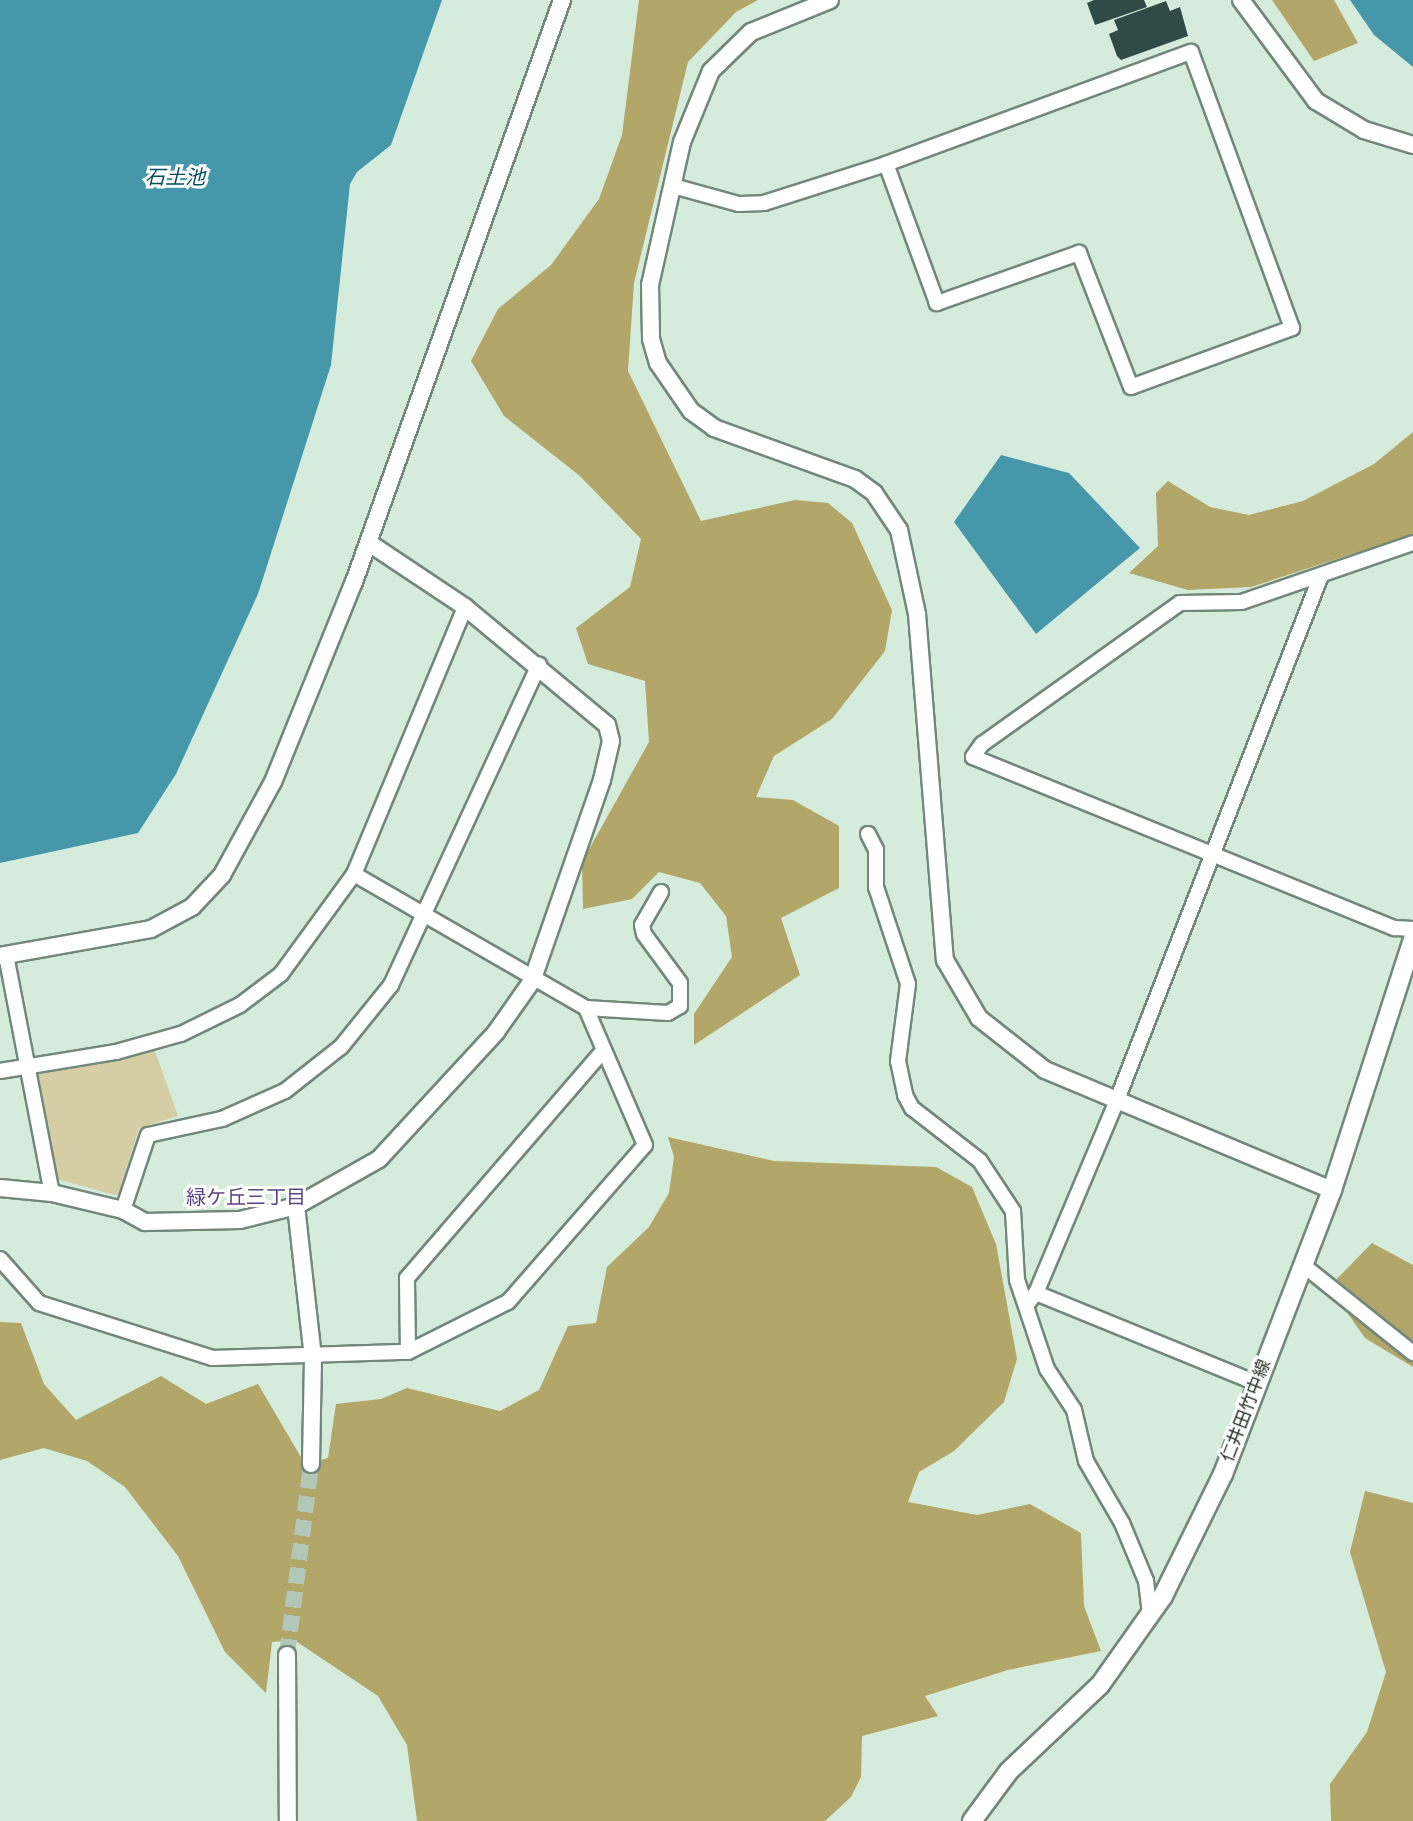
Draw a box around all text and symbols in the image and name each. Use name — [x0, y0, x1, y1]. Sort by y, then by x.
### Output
water label: 石土池 — [145, 164, 205, 188]
district label: 緑ケ丘三丁目 — [186, 1184, 306, 1208]
street label: 仁井田竹中線 — [1217, 1357, 1275, 1465]

